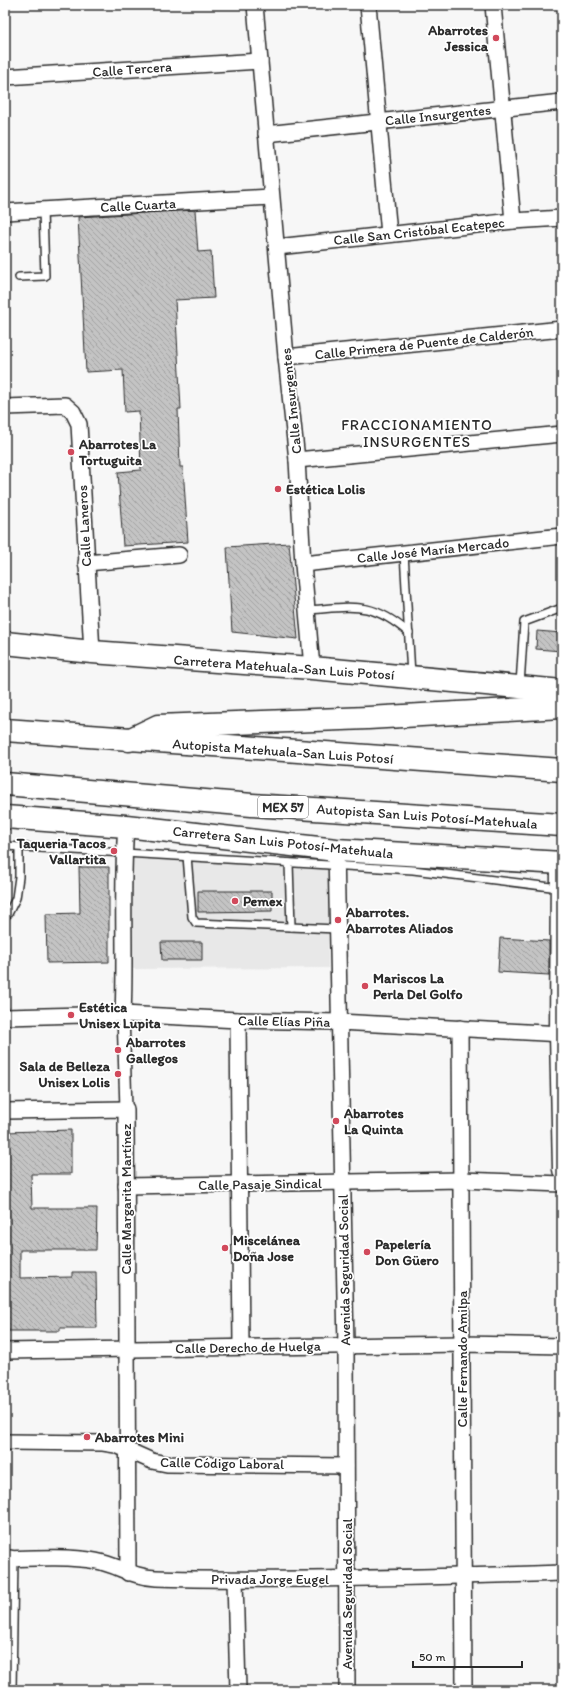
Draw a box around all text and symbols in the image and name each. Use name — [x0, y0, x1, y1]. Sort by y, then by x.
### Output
place label: Abarrotes Jessica — [427, 22, 489, 55]
marker: Abarrotes Jessica — [491, 33, 501, 43]
street label: Calle Tercera — [92, 58, 172, 81]
street label: Calle Insurgentes — [384, 101, 492, 130]
street label: Calle Cuarta — [100, 195, 176, 216]
street label: Calle San Cristóbal Ecatepec — [333, 214, 506, 249]
street label: Calle Primera de Puente de Calderón — [314, 324, 534, 363]
street label: Calle Insurgentes — [277, 347, 306, 455]
district label: FRACCIONAMIENTO INSURGENTES — [341, 416, 493, 451]
place label: Abarrotes La Tortuguita — [78, 436, 157, 469]
marker: Abarrotes La Tortuguita — [66, 447, 76, 457]
place label: Estética Lolis — [286, 481, 365, 498]
marker: Estética Lolis — [273, 484, 283, 494]
street label: Calle Laneros — [74, 485, 95, 567]
street label: Calle José María Mercado — [356, 534, 510, 567]
street label: Carretera Matehuala-San Luis Potosí — [173, 651, 395, 684]
street label: Autopista Matehuala-San Luis Potosí — [172, 735, 394, 768]
road number: MEX 57 — [258, 796, 308, 818]
street label: Autopista San Luis Potosí-Matehuala — [316, 800, 538, 833]
street label: Carretera San Luis Potosí-Matehuala — [172, 822, 394, 863]
place label: Taqueria Tacos Vallartita — [16, 835, 107, 868]
marker: Taqueria Tacos Vallartita — [109, 846, 119, 856]
place label: Pemex — [243, 893, 283, 910]
marker: Pemex — [230, 896, 240, 906]
place label: Abarrotes. Abarrotes Aliados — [345, 904, 453, 937]
marker: Abarrotes. Abarrotes Aliados — [333, 915, 343, 925]
place label: Mariscos La Perla Del Golfo — [373, 970, 463, 1003]
marker: Mariscos La Perla Del Golfo — [360, 981, 370, 991]
place label: Estética Unisex Lupita — [79, 999, 161, 1032]
marker: Estética Unisex Lupita — [66, 1010, 76, 1020]
street label: Calle Elías Piña — [238, 1012, 330, 1031]
place label: Abarrotes Gallegos — [125, 1034, 186, 1067]
marker: Abarrotes Gallegos — [113, 1045, 123, 1055]
place label: Sala de Belleza Unisex Lolis — [20, 1058, 111, 1091]
marker: Sala de Belleza Unisex Lolis — [113, 1069, 123, 1079]
place label: Abarrotes La Quinta — [343, 1105, 404, 1138]
marker: Abarrotes La Quinta — [331, 1116, 341, 1126]
street label: Calle Margarita Martínez — [118, 1123, 135, 1274]
street label: Calle Pasaje Sindical — [198, 1175, 322, 1194]
street label: Avenida Seguridad Social — [335, 1194, 354, 1346]
place label: Miscelánea Doña Jose — [233, 1232, 301, 1265]
place label: Papelería Don Güero — [375, 1236, 439, 1269]
marker: Miscelánea Doña Jose — [220, 1243, 230, 1253]
marker: Papelería Don Güero — [362, 1247, 372, 1257]
street label: Calle Fernando Amilpa — [454, 1290, 471, 1428]
street label: Calle Derecho de Huelga — [175, 1338, 322, 1357]
place label: Abarrotes Mini — [94, 1429, 184, 1446]
marker: Abarrotes Mini — [82, 1432, 92, 1442]
street label: Calle Código Laboral — [160, 1454, 284, 1473]
street label: Avenida Seguridad Social — [339, 1518, 356, 1670]
street label: Privada Jorge Eugel — [211, 1571, 329, 1588]
scale bar — [413, 1643, 522, 1669]
text: 50 m — [419, 1650, 445, 1664]

